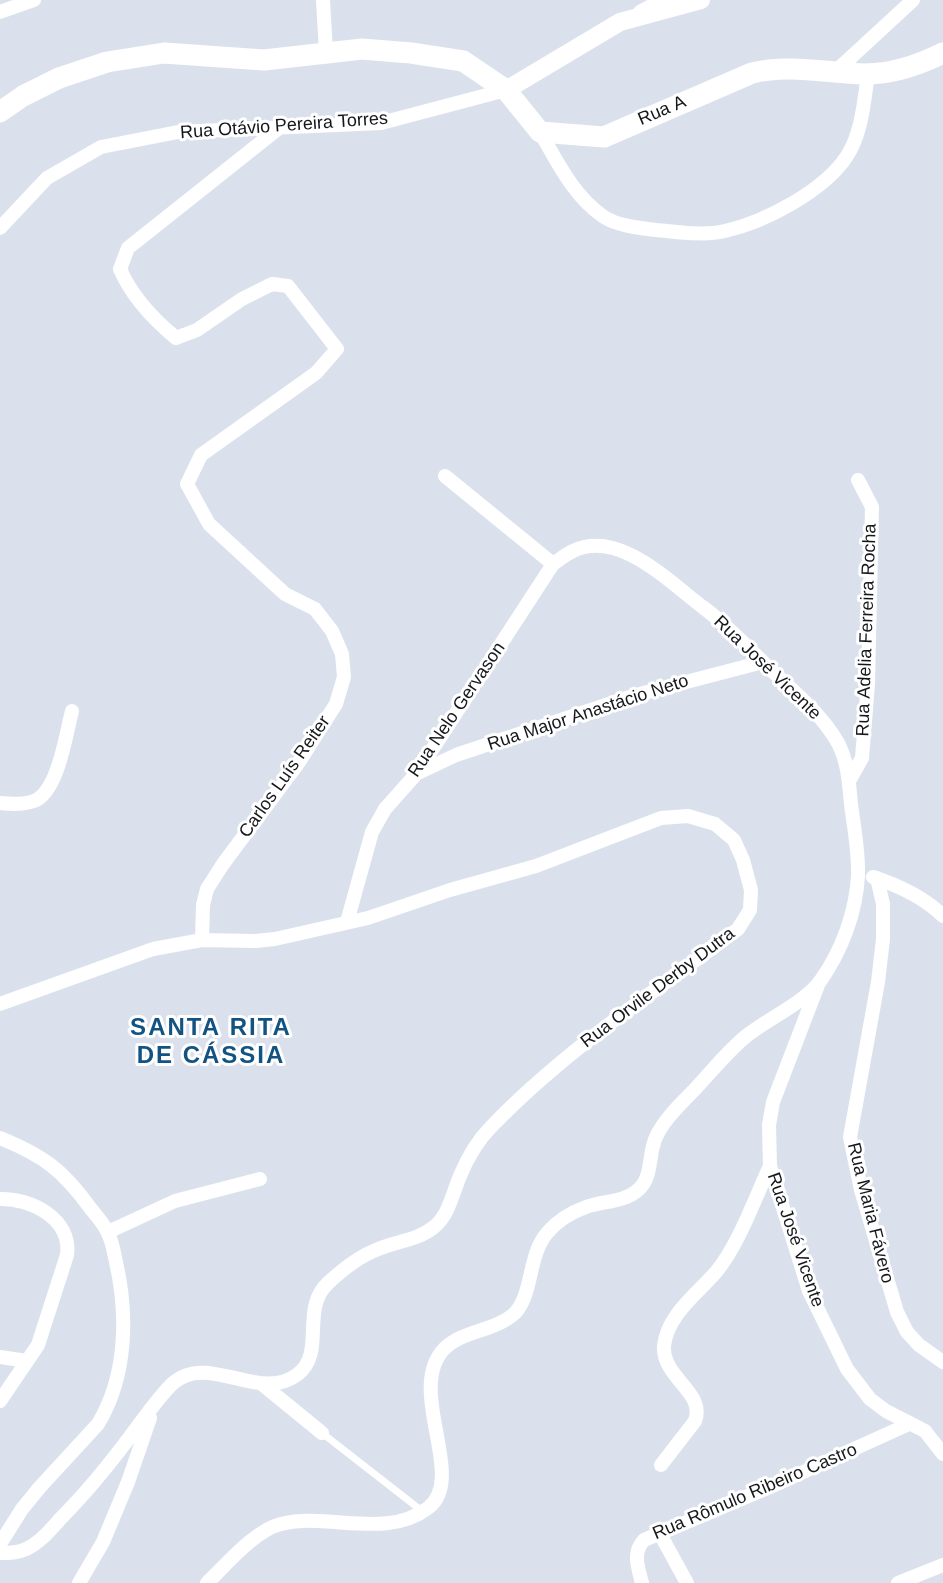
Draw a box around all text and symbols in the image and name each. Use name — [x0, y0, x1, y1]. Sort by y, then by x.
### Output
street label: Rua A — [635, 91, 689, 131]
street label: Rua Otávio Pereira Torres — [179, 108, 389, 144]
street label: Rua Adelia Ferreira Rocha — [852, 523, 882, 737]
street label: Rua José Vicente — [709, 611, 825, 725]
street label: Rua Nelo Gervason — [404, 638, 510, 782]
street label: Rua Major Anastácio Neto — [485, 670, 691, 756]
street label: Carlos Luís Reiter — [235, 712, 335, 842]
street label: Rua Orvile Derby Dutra — [577, 923, 739, 1053]
district label: SANTA RITA DE CÁSSIA — [131, 1014, 291, 1070]
street label: Rua Maria Fávero — [842, 1141, 898, 1285]
street label: Rua José Vicente — [762, 1170, 828, 1310]
street label: Rua Rômulo Ribeiro Castro — [649, 1439, 861, 1545]

